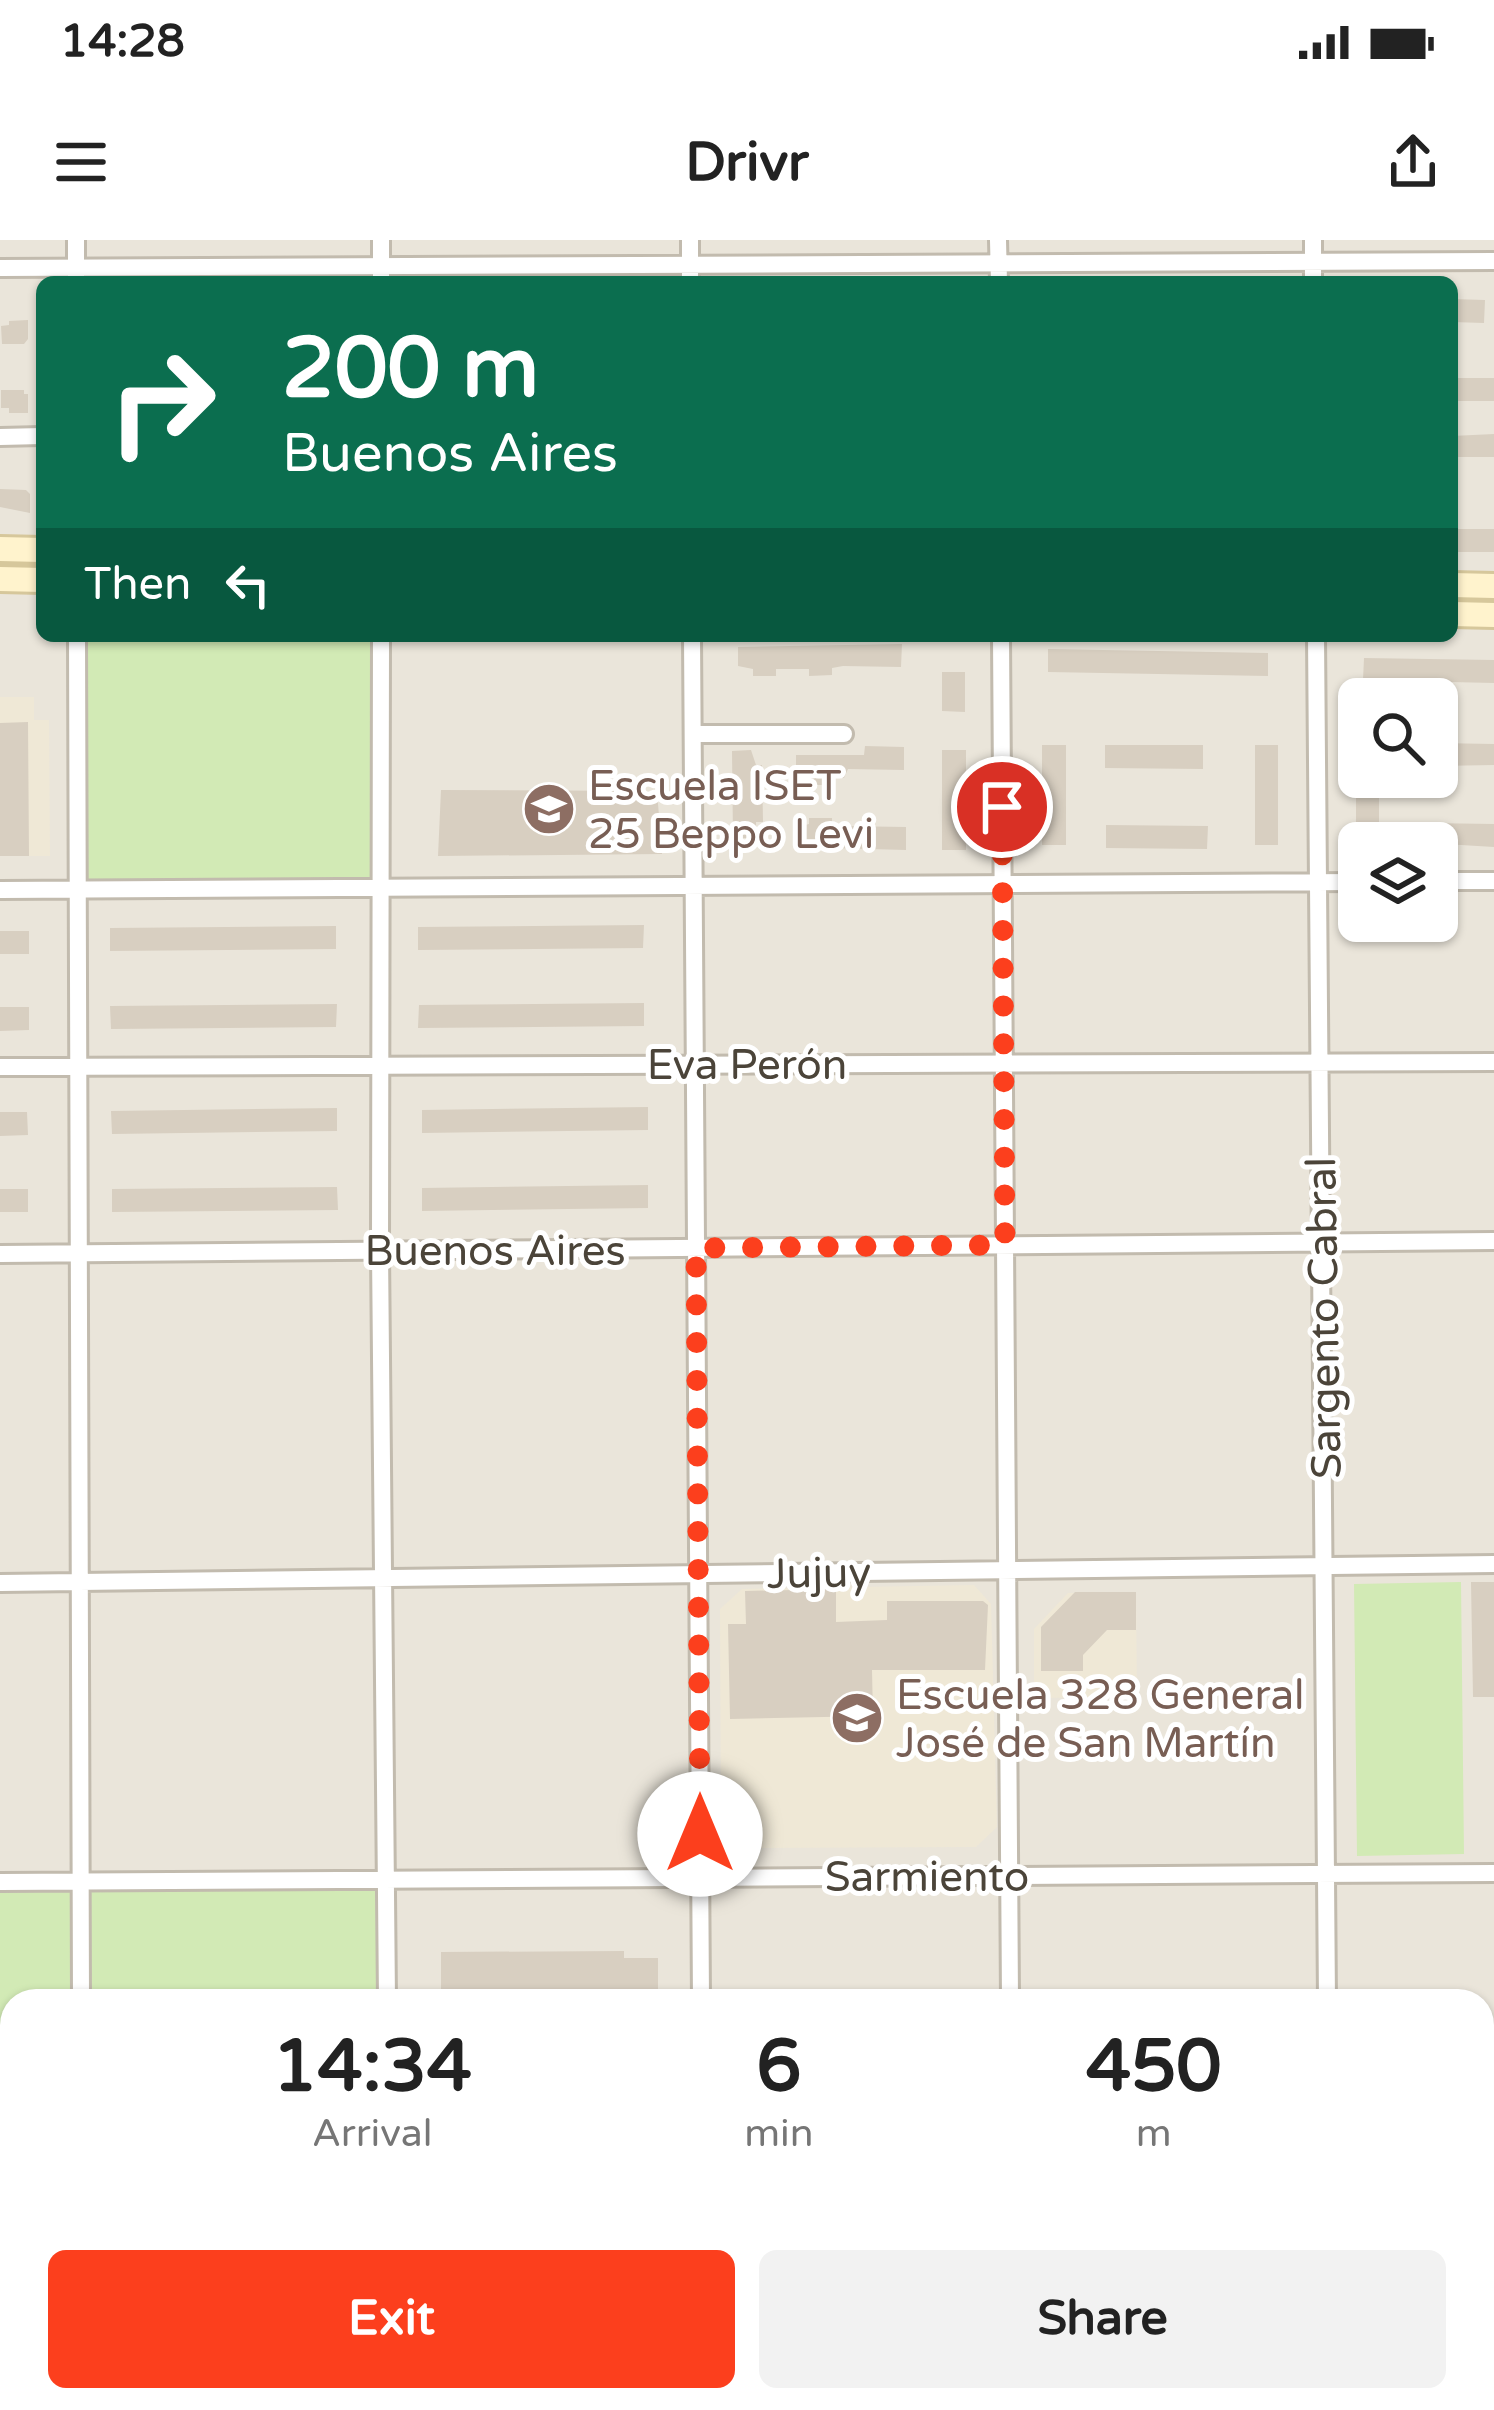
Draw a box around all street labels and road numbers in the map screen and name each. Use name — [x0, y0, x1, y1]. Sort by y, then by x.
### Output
street label: Eva Perón — [647, 1040, 847, 1091]
street label: Sargento Cabral — [1296, 1157, 1353, 1479]
street label: Buenos Aires — [364, 1226, 626, 1277]
street label: Jujuy — [767, 1547, 871, 1600]
street label: Sarmiento — [825, 1852, 1029, 1903]

